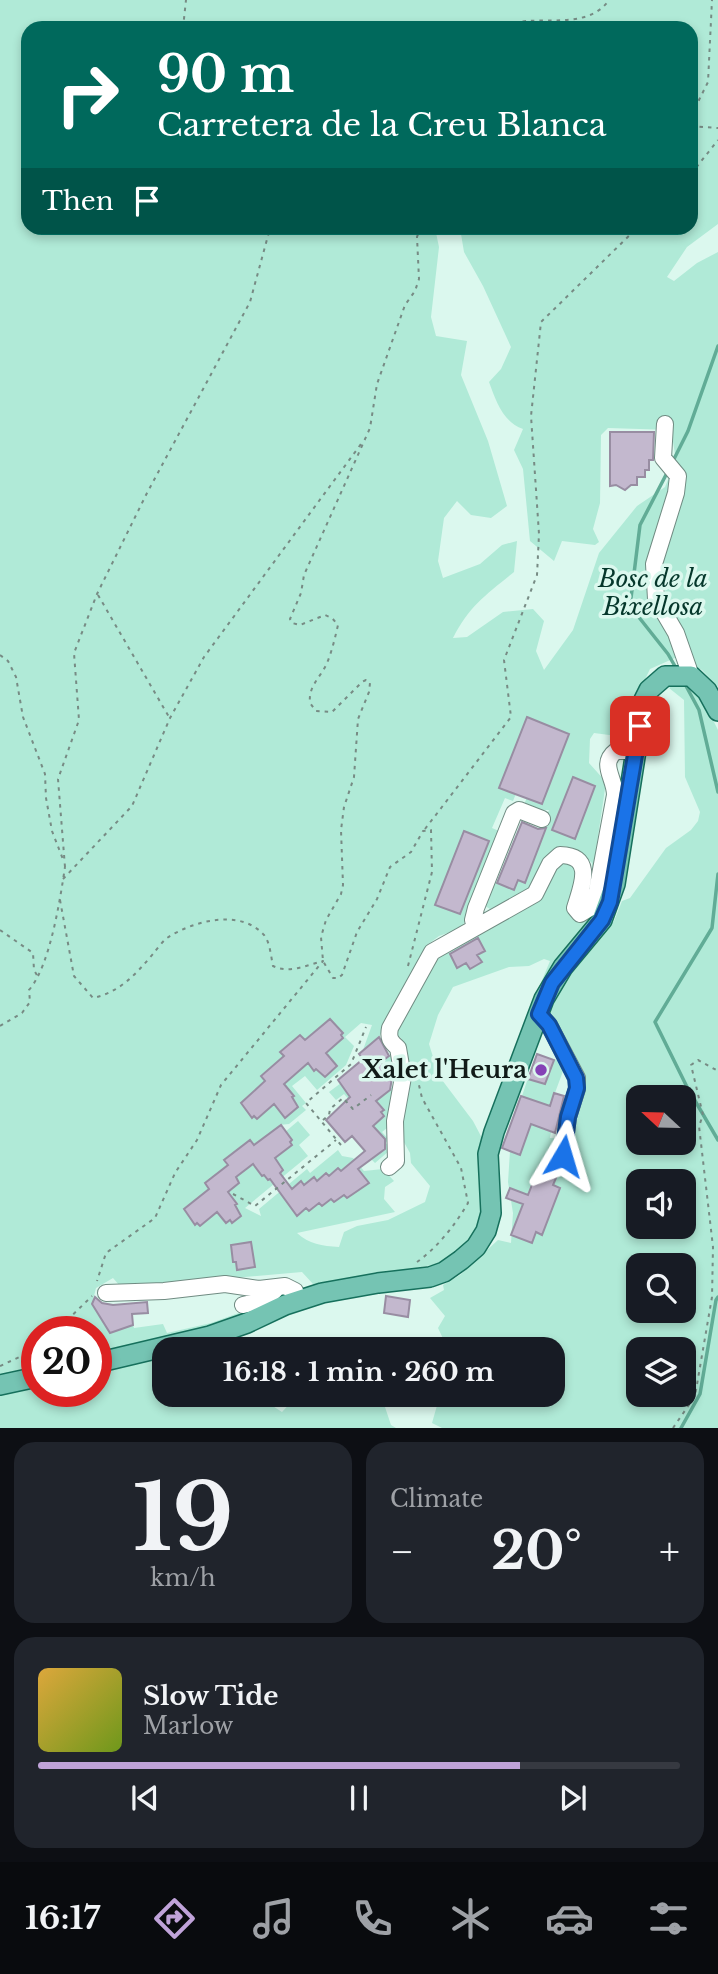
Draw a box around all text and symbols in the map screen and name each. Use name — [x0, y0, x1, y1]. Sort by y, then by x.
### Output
text: 90 m — [157, 44, 294, 105]
icon: right — [42, 49, 133, 140]
text: Carretera de la Creu Blanca — [157, 105, 606, 145]
icon: arrive — [128, 182, 166, 220]
text: Then — [42, 185, 114, 217]
park label: Bosc de la Bixellosa — [597, 564, 708, 621]
pin — [610, 696, 670, 756]
icon: arrive — [621, 707, 659, 745]
place label: Xalet l'Heura — [361, 1055, 527, 1084]
marker: Xalet l'Heura — [533, 1062, 549, 1078]
north arrow — [626, 1085, 696, 1155]
map controls — [626, 1085, 696, 1407]
position arrow — [526, 1119, 600, 1193]
button: sound — [626, 1169, 696, 1239]
button: search — [626, 1253, 696, 1323]
speed limit sign: 20 — [21, 1316, 112, 1407]
button: layers — [626, 1337, 696, 1407]
text: 16:18 · 1 min · 260 m — [223, 1356, 494, 1388]
text: 19 — [132, 1462, 234, 1575]
text: Climate — [390, 1485, 483, 1513]
text: 20° — [491, 1519, 582, 1583]
text: − — [390, 1528, 414, 1575]
text: + — [659, 1528, 680, 1575]
text: km/h — [150, 1564, 216, 1592]
text: Slow Tide — [143, 1680, 279, 1712]
text: Marlow — [143, 1712, 233, 1740]
icon: previous — [126, 1779, 164, 1817]
icon: pause — [340, 1779, 378, 1817]
icon: next — [554, 1779, 592, 1817]
icon: directions — [150, 1894, 199, 1943]
icon: music — [249, 1894, 298, 1943]
icon: phone — [348, 1894, 397, 1943]
icon: climate — [446, 1894, 495, 1943]
icon: car — [545, 1894, 594, 1943]
icon: filters — [644, 1894, 693, 1943]
text: 16:17 — [25, 1898, 100, 1938]

